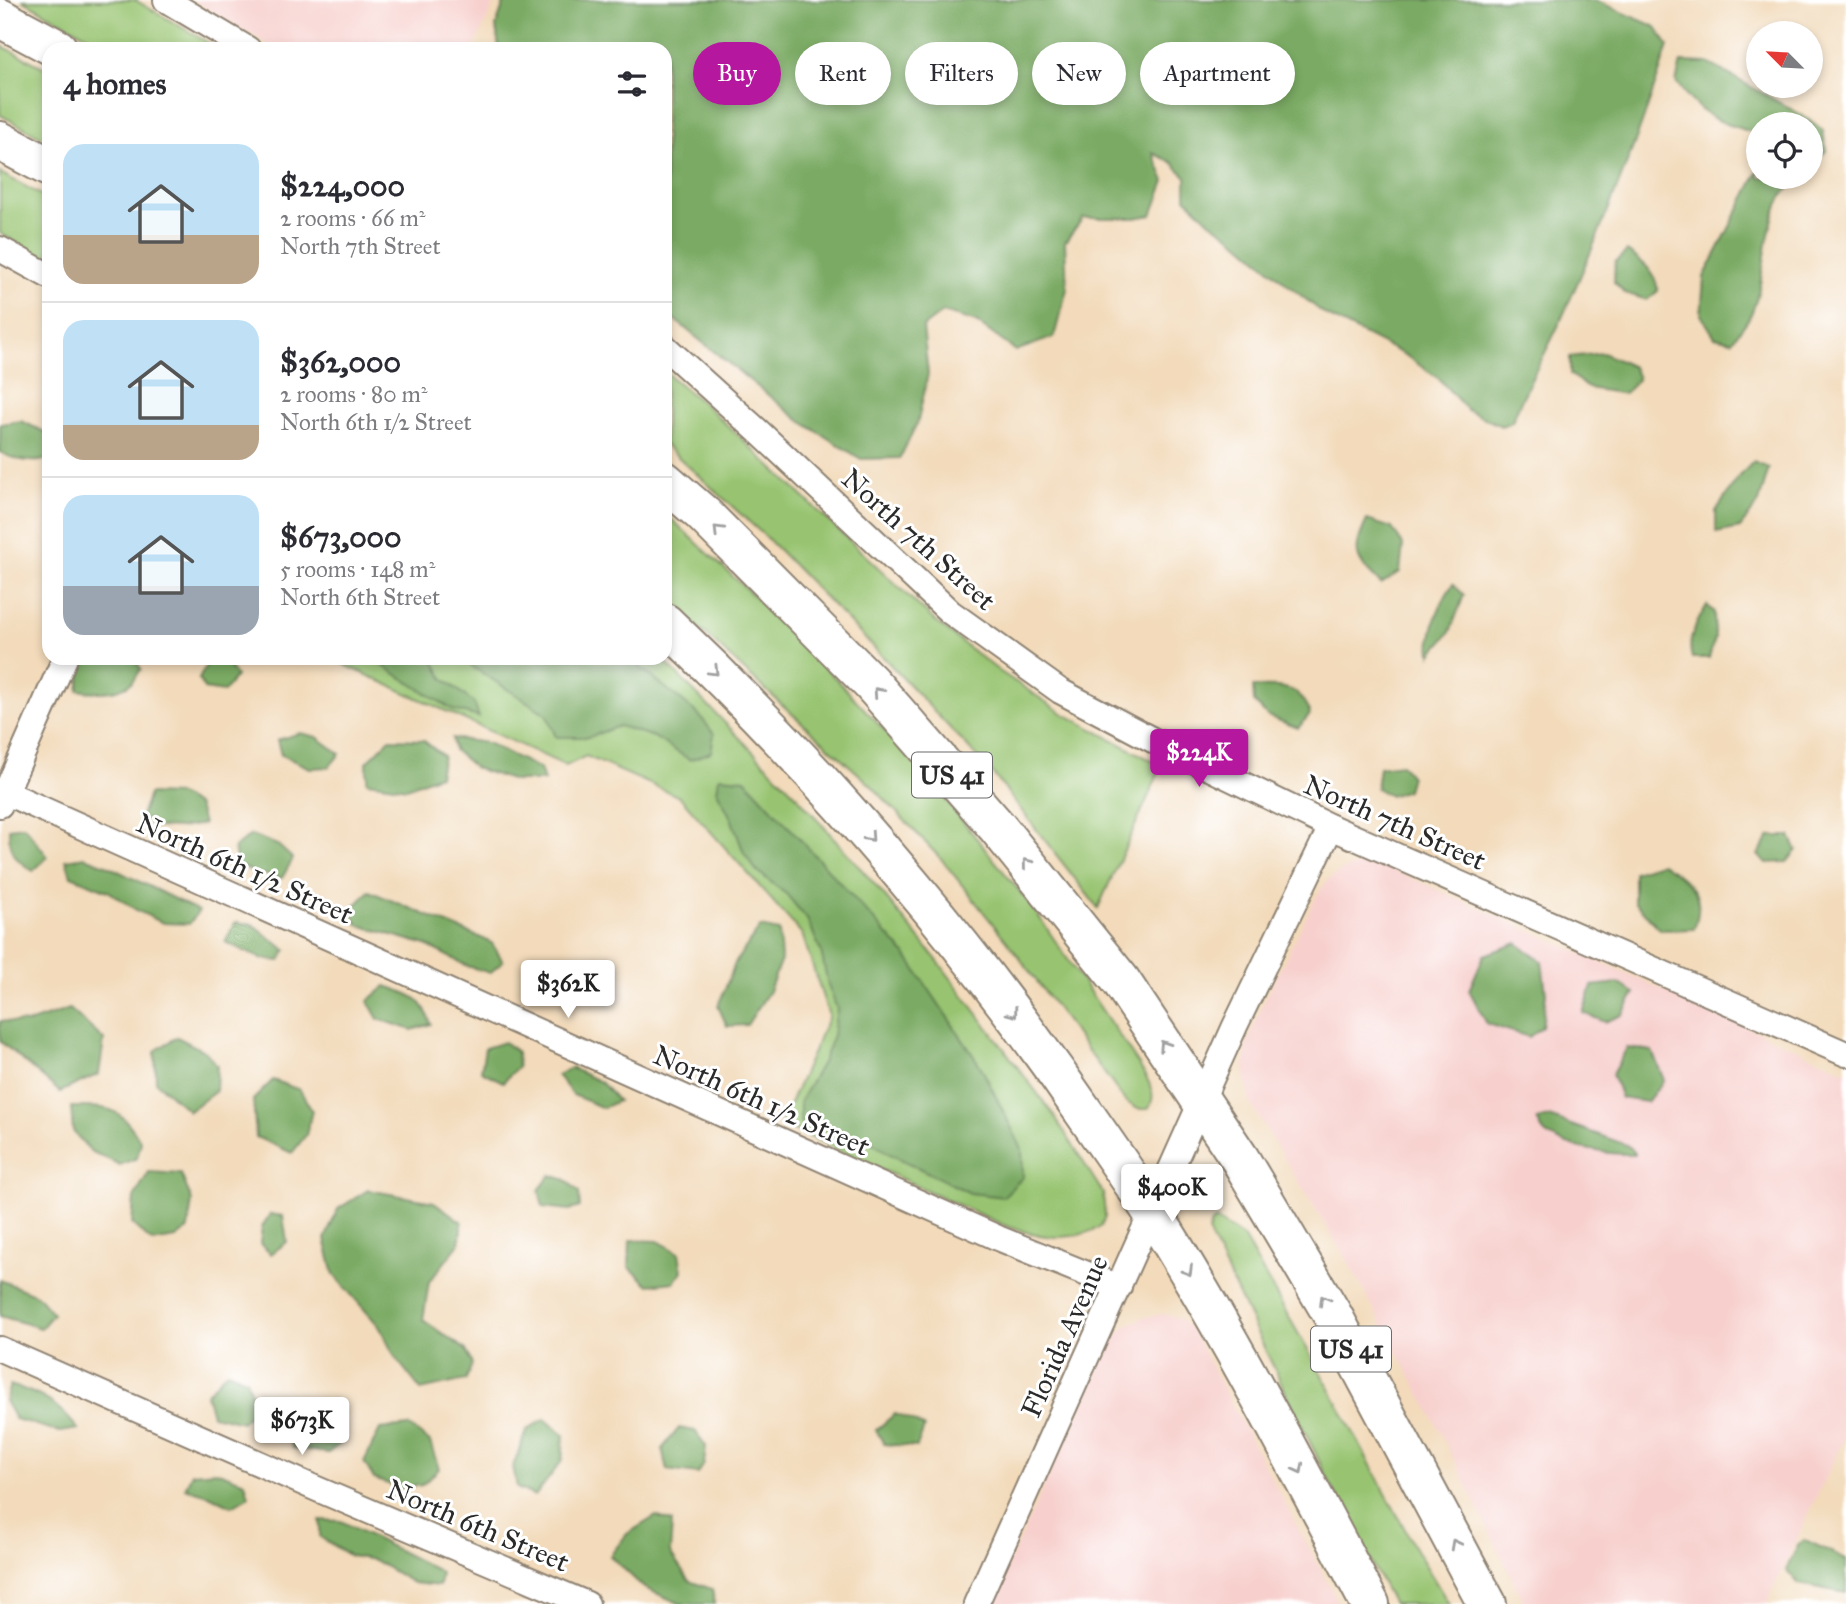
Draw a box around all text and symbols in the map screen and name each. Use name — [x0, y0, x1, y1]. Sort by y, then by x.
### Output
north arrow — [1746, 21, 1824, 98]
map controls — [1746, 21, 1823, 189]
chip: Buy — [693, 42, 781, 105]
chip: Rent — [795, 42, 891, 105]
chip: Filters — [905, 42, 1018, 105]
chip: New — [1032, 42, 1126, 105]
chip: Apartment — [1140, 42, 1295, 105]
icon: filters — [613, 65, 651, 103]
text: 4 homes — [63, 66, 167, 102]
button: locate — [1746, 112, 1823, 189]
text: $224,000 — [280, 168, 405, 204]
icon: home — [119, 172, 203, 256]
text: 2 rooms · 66 m² — [280, 204, 425, 232]
text: North 7th Street — [280, 232, 441, 260]
text: $362,000 — [280, 344, 401, 380]
icon: home — [119, 348, 203, 432]
text: 2 rooms · 80 m² — [280, 380, 427, 408]
text: North 6th 1/2 Street — [280, 408, 472, 436]
street label: North 7th Street — [834, 461, 1003, 618]
text: $673,000 — [280, 519, 402, 555]
icon: home — [119, 523, 203, 607]
one-way arrow — [714, 525, 727, 538]
text: 5 rooms · 148 m² — [280, 555, 435, 583]
text: North 6th Street — [280, 583, 440, 611]
one-way arrow — [705, 663, 718, 676]
one-way arrow — [874, 687, 886, 700]
pin: $224K — [1150, 730, 1248, 789]
text: $224K — [1166, 738, 1232, 766]
road number: US 41 — [912, 752, 992, 797]
street label: North 7th Street — [1298, 767, 1491, 878]
street label: North 6th 1/2 Street — [131, 805, 359, 932]
one-way arrow — [862, 828, 874, 841]
one-way arrow — [1023, 859, 1035, 872]
pin: $362K — [519, 960, 617, 1020]
text: $362K — [537, 969, 599, 997]
one-way arrow — [1005, 1005, 1018, 1018]
street label: North 6th 1/2 Street — [648, 1037, 876, 1164]
one-way arrow — [1160, 1039, 1173, 1052]
pin: $400K — [1123, 1164, 1221, 1224]
text: $400K — [1137, 1173, 1207, 1201]
street label: Florida Avenue — [1013, 1250, 1116, 1423]
one-way arrow — [1179, 1263, 1192, 1276]
one-way arrow — [1319, 1295, 1332, 1307]
road number: US 41 — [1311, 1326, 1391, 1372]
pin: $673K — [253, 1398, 351, 1457]
text: $673K — [270, 1406, 334, 1434]
one-way arrow — [1291, 1462, 1304, 1474]
street label: North 6th Street — [381, 1471, 574, 1580]
one-way arrow — [1449, 1539, 1463, 1551]

